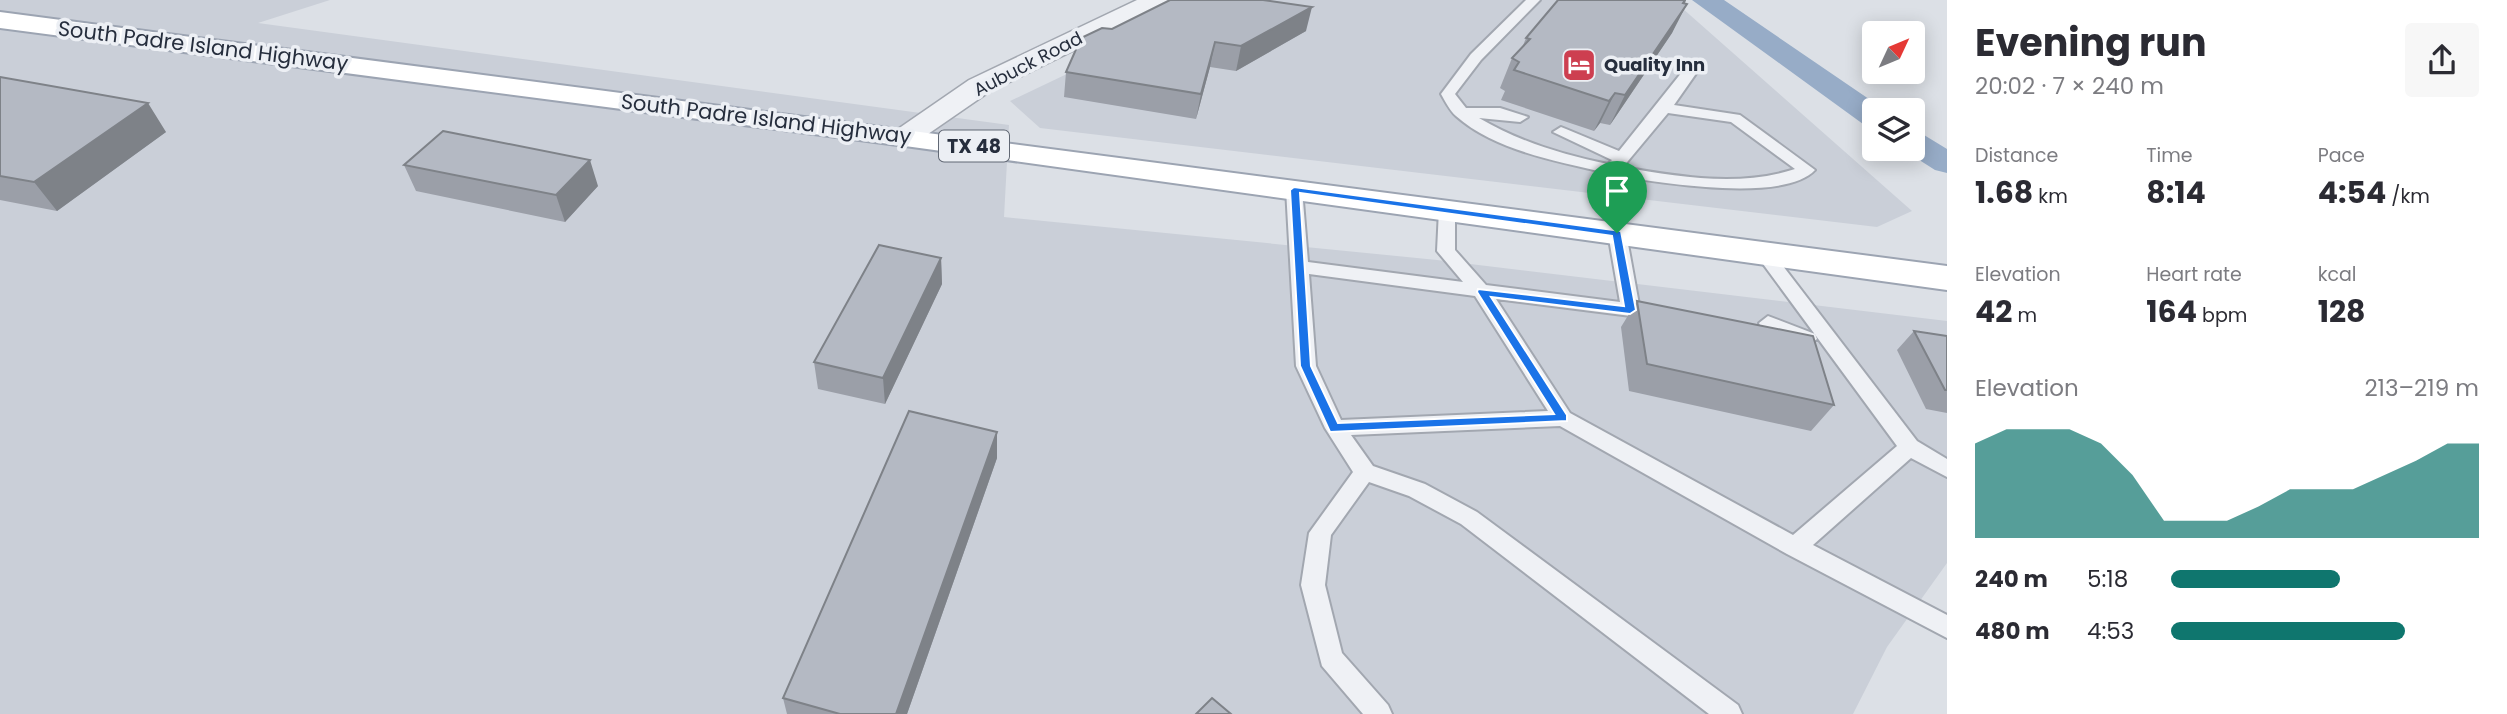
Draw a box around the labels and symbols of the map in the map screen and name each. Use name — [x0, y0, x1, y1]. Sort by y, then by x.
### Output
street label: South Padre Island Highway — [56, 13, 350, 78]
north arrow — [1862, 21, 1925, 84]
street label: Aubuck Road — [969, 25, 1087, 102]
hotel icon: Quality Inn — [1560, 46, 1598, 84]
place label: Quality Inn — [1604, 52, 1705, 77]
street label: South Padre Island Highway — [619, 86, 913, 151]
road number: TX 48 — [939, 130, 1009, 162]
pin — [1587, 161, 1647, 233]

